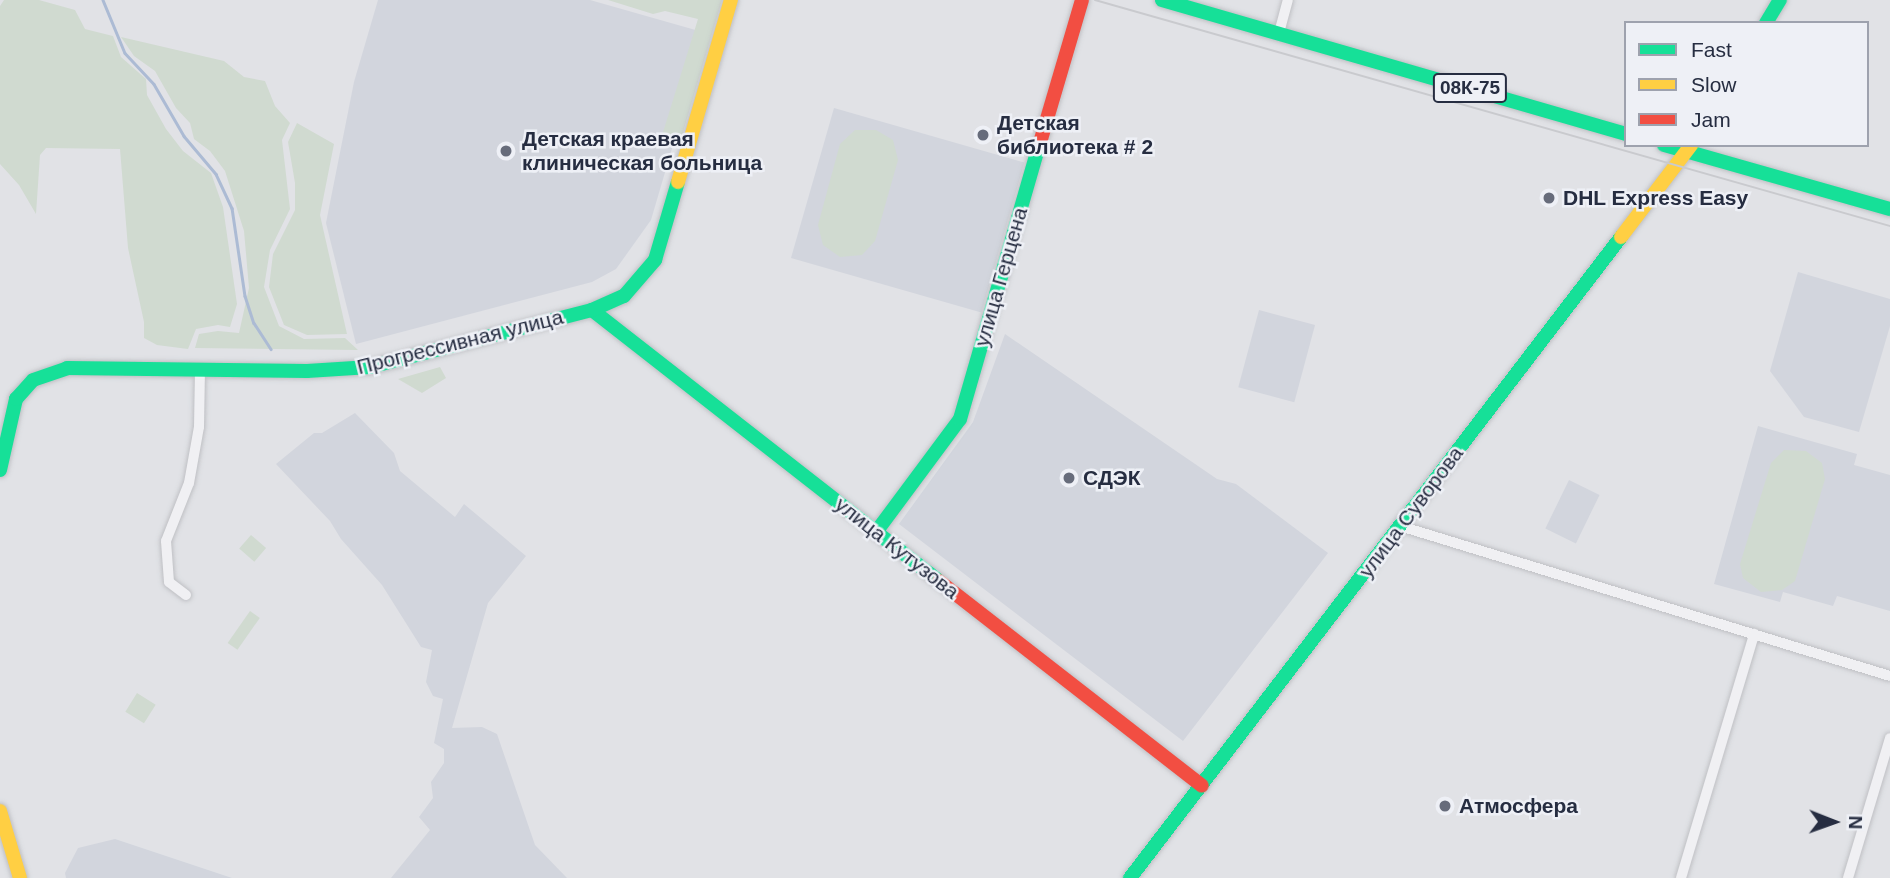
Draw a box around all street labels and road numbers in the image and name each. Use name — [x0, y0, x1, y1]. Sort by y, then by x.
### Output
road number: 08К-75 — [1432, 72, 1508, 104]
street label: улица Герцена — [969, 204, 1033, 350]
street label: Прогрессивная улица — [354, 304, 566, 380]
street label: улица Суворова — [1353, 441, 1469, 583]
street label: улица Кутузова — [830, 492, 964, 604]

